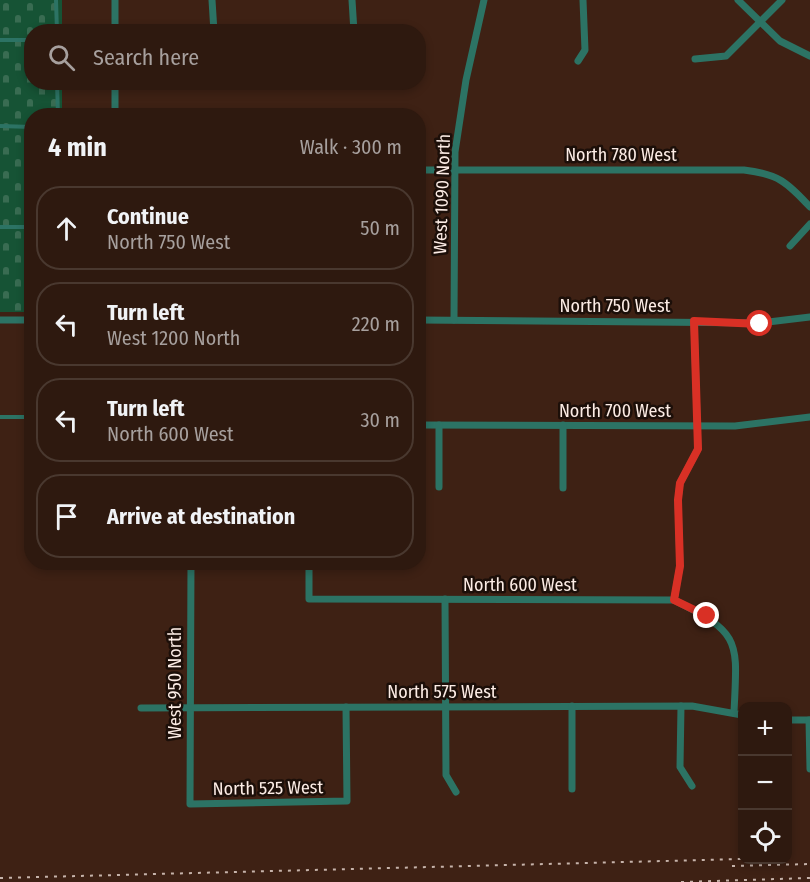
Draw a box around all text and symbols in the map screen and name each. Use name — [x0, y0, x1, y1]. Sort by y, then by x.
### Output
search box — [24, 24, 426, 90]
icon: search — [45, 41, 78, 74]
text: Search here — [93, 44, 199, 71]
text: 4 min — [48, 132, 107, 163]
street label: West 1090 North — [429, 133, 455, 255]
text: Walk · 300 m — [300, 135, 402, 159]
street label: North 780 West — [565, 144, 677, 166]
text: Continue — [107, 203, 189, 230]
icon: ahead — [50, 212, 83, 245]
text: 50 m — [360, 216, 400, 240]
text: North 750 West — [107, 230, 230, 254]
street label: North 750 West — [560, 295, 671, 317]
text: Turn left — [107, 299, 185, 326]
icon: left — [50, 308, 83, 341]
route start — [746, 310, 772, 336]
text: 220 m — [352, 312, 400, 336]
text: West 1200 North — [107, 326, 240, 350]
text: Turn left — [107, 395, 185, 422]
street label: North 700 West — [559, 400, 671, 422]
icon: left — [50, 404, 83, 437]
text: 30 m — [360, 408, 400, 432]
text: North 600 West — [107, 422, 234, 446]
icon: arrive — [50, 500, 83, 533]
text: Arrive at destination — [107, 503, 295, 530]
street label: North 600 West — [463, 574, 577, 596]
route end — [693, 602, 719, 628]
street label: West 950 North — [164, 627, 186, 739]
street label: North 575 West — [387, 681, 497, 703]
map controls — [738, 702, 792, 864]
button: + — [738, 702, 792, 756]
button: − — [738, 756, 792, 810]
street label: North 525 West — [213, 776, 324, 800]
button: locate — [738, 810, 792, 864]

